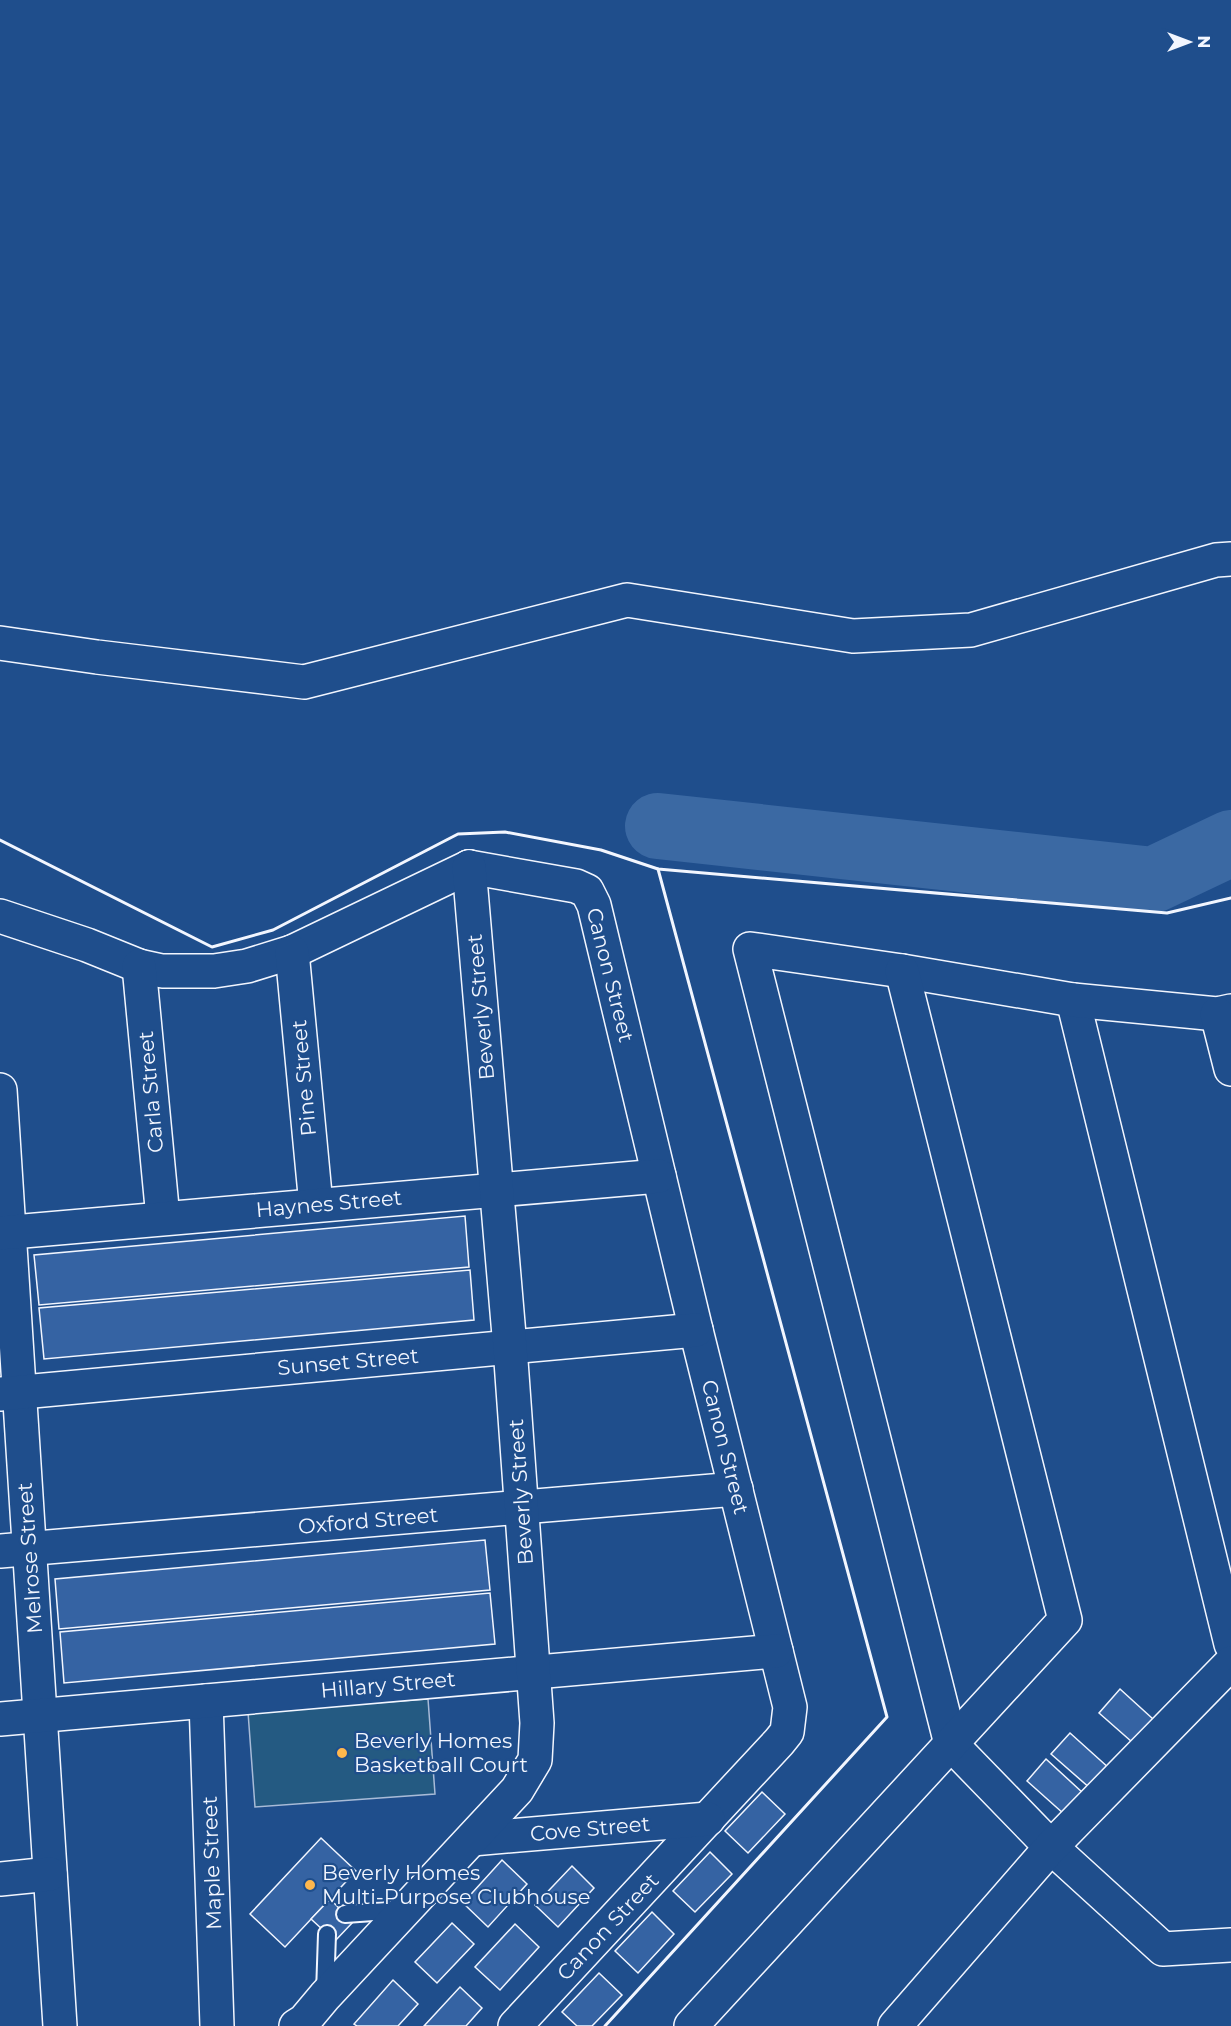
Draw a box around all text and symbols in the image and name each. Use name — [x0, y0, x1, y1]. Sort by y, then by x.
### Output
north arrow — [1159, 12, 1219, 72]
text: N — [1194, 36, 1213, 48]
street label: Canon Street — [582, 905, 639, 1045]
street label: Beverly Street — [462, 933, 499, 1081]
street label: Pine Street — [286, 1019, 321, 1137]
street label: Carla Street — [133, 1030, 168, 1154]
street label: Haynes Street — [255, 1185, 403, 1222]
street label: Sunset Street — [276, 1343, 420, 1380]
street label: Canon Street — [697, 1377, 754, 1517]
street label: Beverly Street — [503, 1418, 538, 1566]
street label: Melrose Street — [12, 1482, 47, 1635]
street label: Oxford Street — [297, 1502, 439, 1539]
street label: Hillary Street — [320, 1666, 456, 1703]
place label: Beverly Homes Basketball Court — [354, 1728, 528, 1777]
marker: Beverly Homes Basketball Court — [335, 1746, 349, 1760]
street label: Maple Street — [197, 1796, 226, 1930]
street label: Cove Street — [529, 1811, 651, 1846]
place label: Beverly Homes Multi-Purpose Clubhouse — [322, 1860, 590, 1909]
street label: Canon Street — [552, 1868, 664, 1986]
marker: Beverly Homes Multi-Purpose Clubhouse — [303, 1878, 317, 1892]

